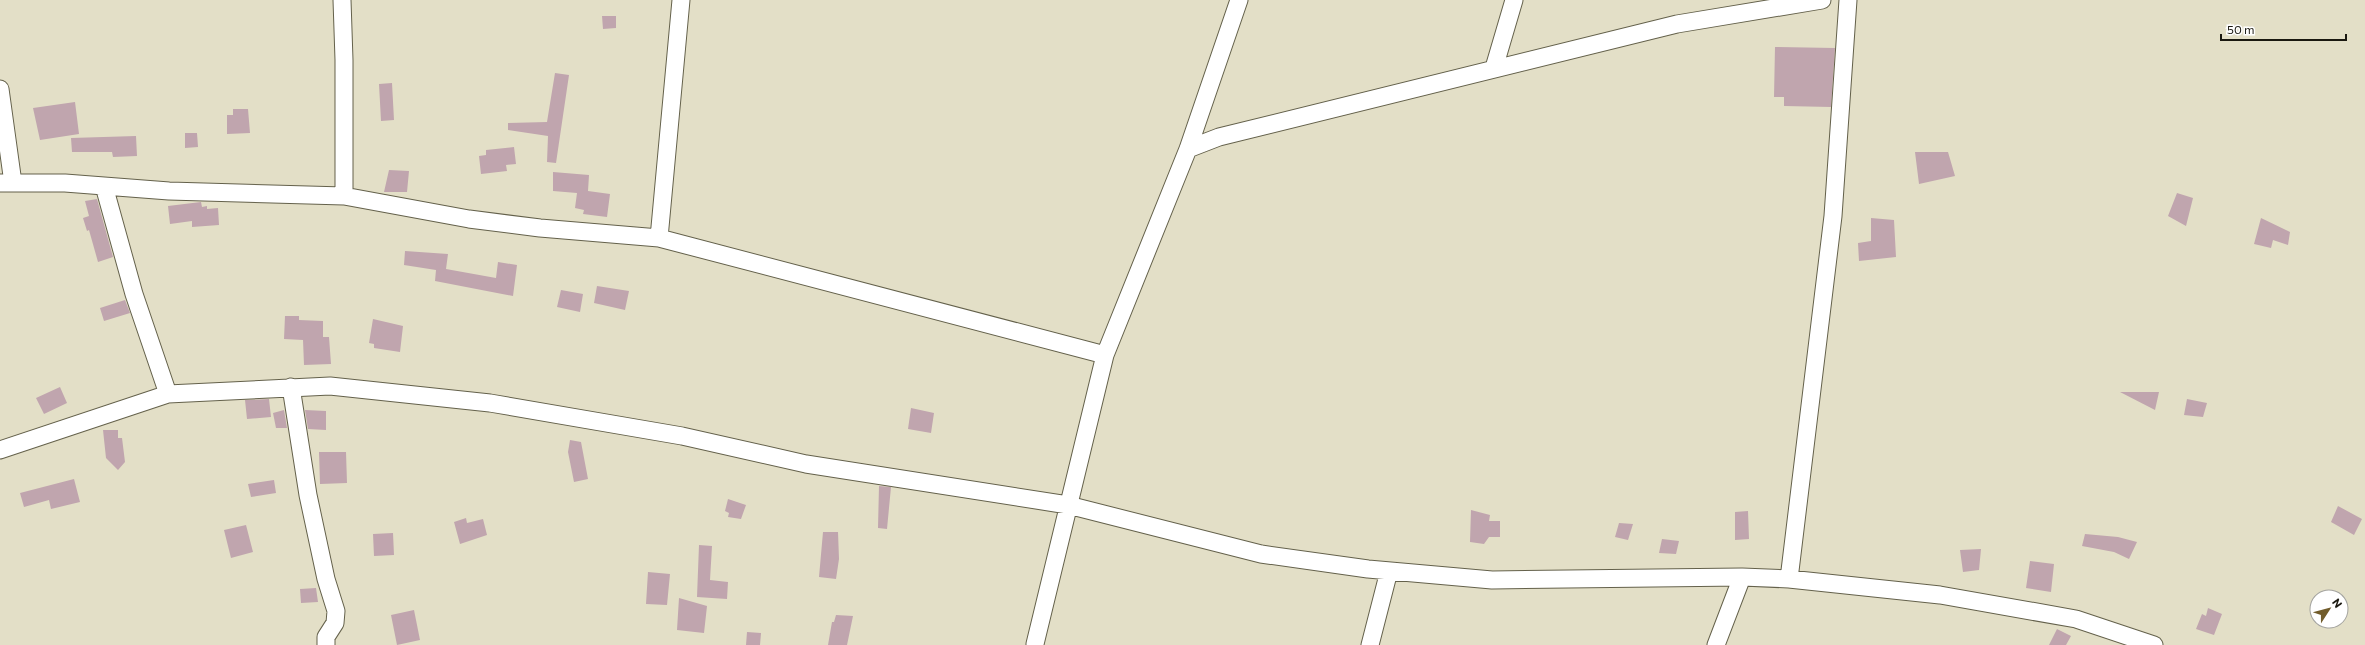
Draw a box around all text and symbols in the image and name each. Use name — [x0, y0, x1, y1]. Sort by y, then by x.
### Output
scale bar — [2221, 16, 2346, 42]
text: 50 m — [2227, 22, 2255, 36]
north arrow — [2309, 589, 2349, 629]
text: N — [2330, 596, 2345, 610]

